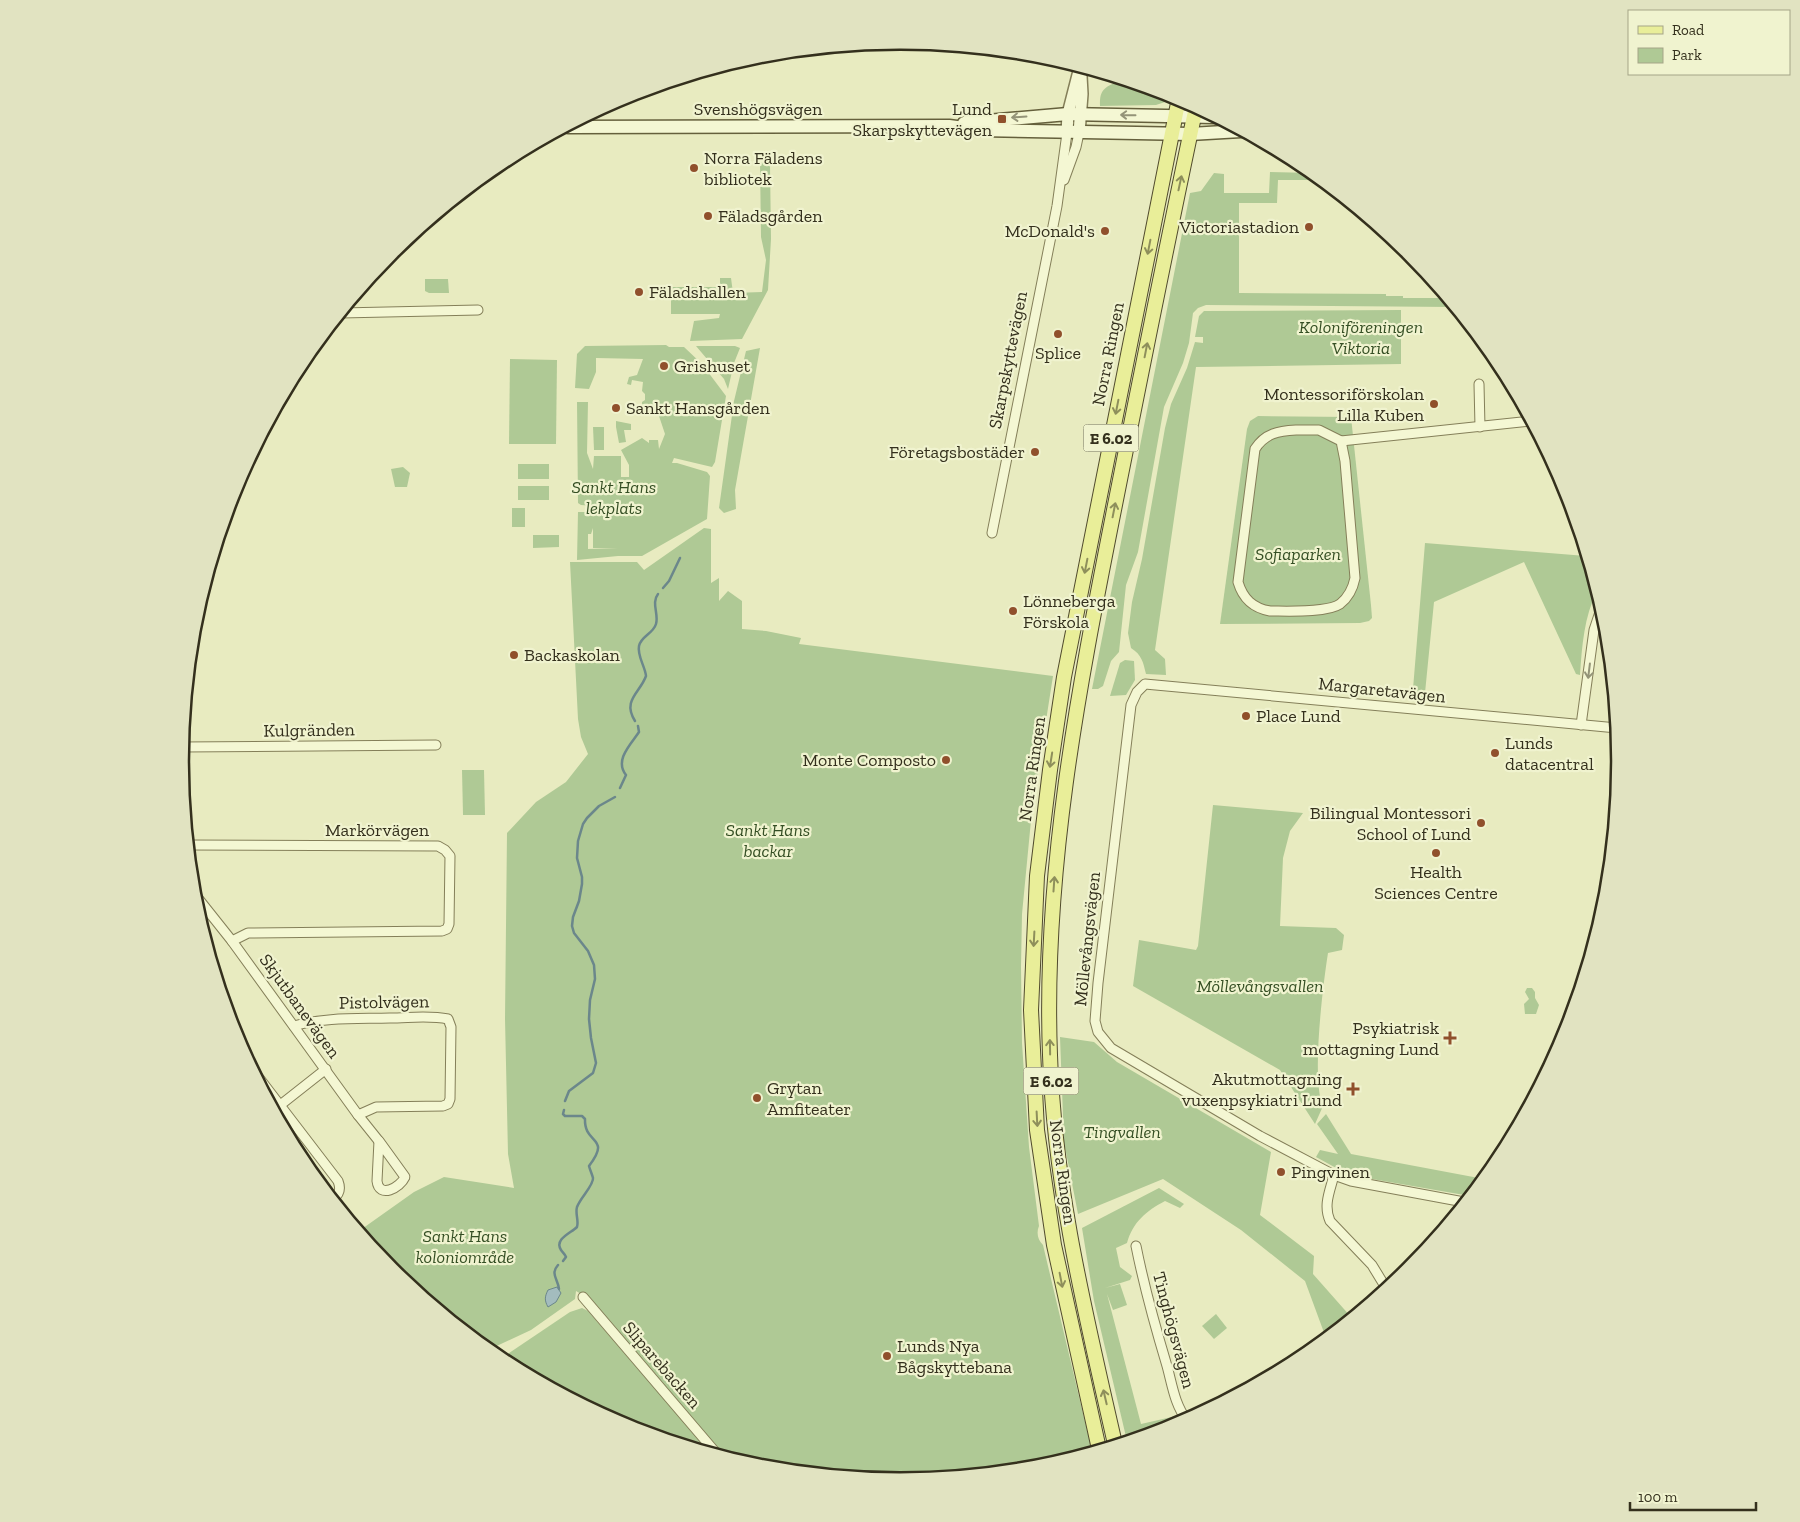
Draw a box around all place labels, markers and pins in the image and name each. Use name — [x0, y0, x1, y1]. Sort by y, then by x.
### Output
place label: Lund Skarpskyttevägen — [852, 98, 993, 141]
marker: Lund Skarpskyttevägen — [996, 113, 1008, 125]
place label: Norra Fäladens bibliotek — [703, 147, 823, 190]
marker: Norra Fäladens bibliotek — [688, 162, 700, 174]
place label: Fäladsgården — [718, 205, 823, 227]
marker: Fäladsgården — [702, 210, 714, 222]
place label: Victoriastadion — [1178, 216, 1300, 238]
place label: McDonald's — [1005, 220, 1095, 242]
marker: Victoriastadion — [1303, 221, 1315, 233]
marker: McDonald's — [1099, 225, 1111, 237]
place label: Fäladshallen — [649, 281, 747, 303]
marker: Fäladshallen — [633, 286, 645, 298]
marker: Splice — [1052, 328, 1064, 340]
place label: Splice — [1035, 342, 1081, 364]
place label: Grishuset — [674, 355, 750, 377]
marker: Grishuset — [658, 360, 670, 372]
place label: Montessoriförskolan Lilla Kuben — [1264, 383, 1425, 426]
place label: Sankt Hansgården — [626, 397, 770, 419]
marker: Montessoriförskolan Lilla Kuben — [1428, 398, 1440, 410]
marker: Sankt Hansgården — [610, 402, 622, 414]
place label: Företagsbostäder — [889, 441, 1025, 463]
marker: Företagsbostäder — [1029, 446, 1041, 458]
place label: Lönneberga Förskola — [1023, 590, 1116, 633]
marker: Lönneberga Förskola — [1007, 605, 1019, 617]
place label: Backaskolan — [524, 644, 621, 666]
marker: Backaskolan — [508, 649, 520, 661]
place label: Place Lund — [1256, 705, 1341, 727]
marker: Place Lund — [1240, 710, 1252, 722]
place label: Lunds datacentral — [1505, 732, 1594, 775]
marker: Lunds datacentral — [1489, 747, 1501, 759]
place label: Monte Composto — [802, 749, 936, 771]
marker: Monte Composto — [940, 754, 952, 766]
place label: Bilingual Montessori School of Lund — [1310, 802, 1471, 845]
marker: Bilingual Montessori School of Lund — [1475, 817, 1487, 829]
marker: Health Sciences Centre — [1430, 847, 1442, 859]
place label: Health Sciences Centre — [1374, 861, 1498, 904]
place label: Psykiatrisk mottagning Lund — [1303, 1017, 1440, 1060]
marker: Psykiatrisk mottagning Lund — [1443, 1031, 1457, 1045]
place label: Akutmottagning vuxenpsykiatri Lund — [1182, 1068, 1342, 1111]
place label: Grytan Amfiteater — [767, 1077, 851, 1120]
marker: Akutmottagning vuxenpsykiatri Lund — [1346, 1082, 1360, 1096]
marker: Grytan Amfiteater — [751, 1092, 763, 1104]
place label: Pingvinen — [1291, 1161, 1371, 1183]
marker: Pingvinen — [1275, 1166, 1287, 1178]
place label: Lunds Nya Bågskyttebana — [897, 1335, 1012, 1378]
marker: Lunds Nya Bågskyttebana — [881, 1350, 893, 1362]

